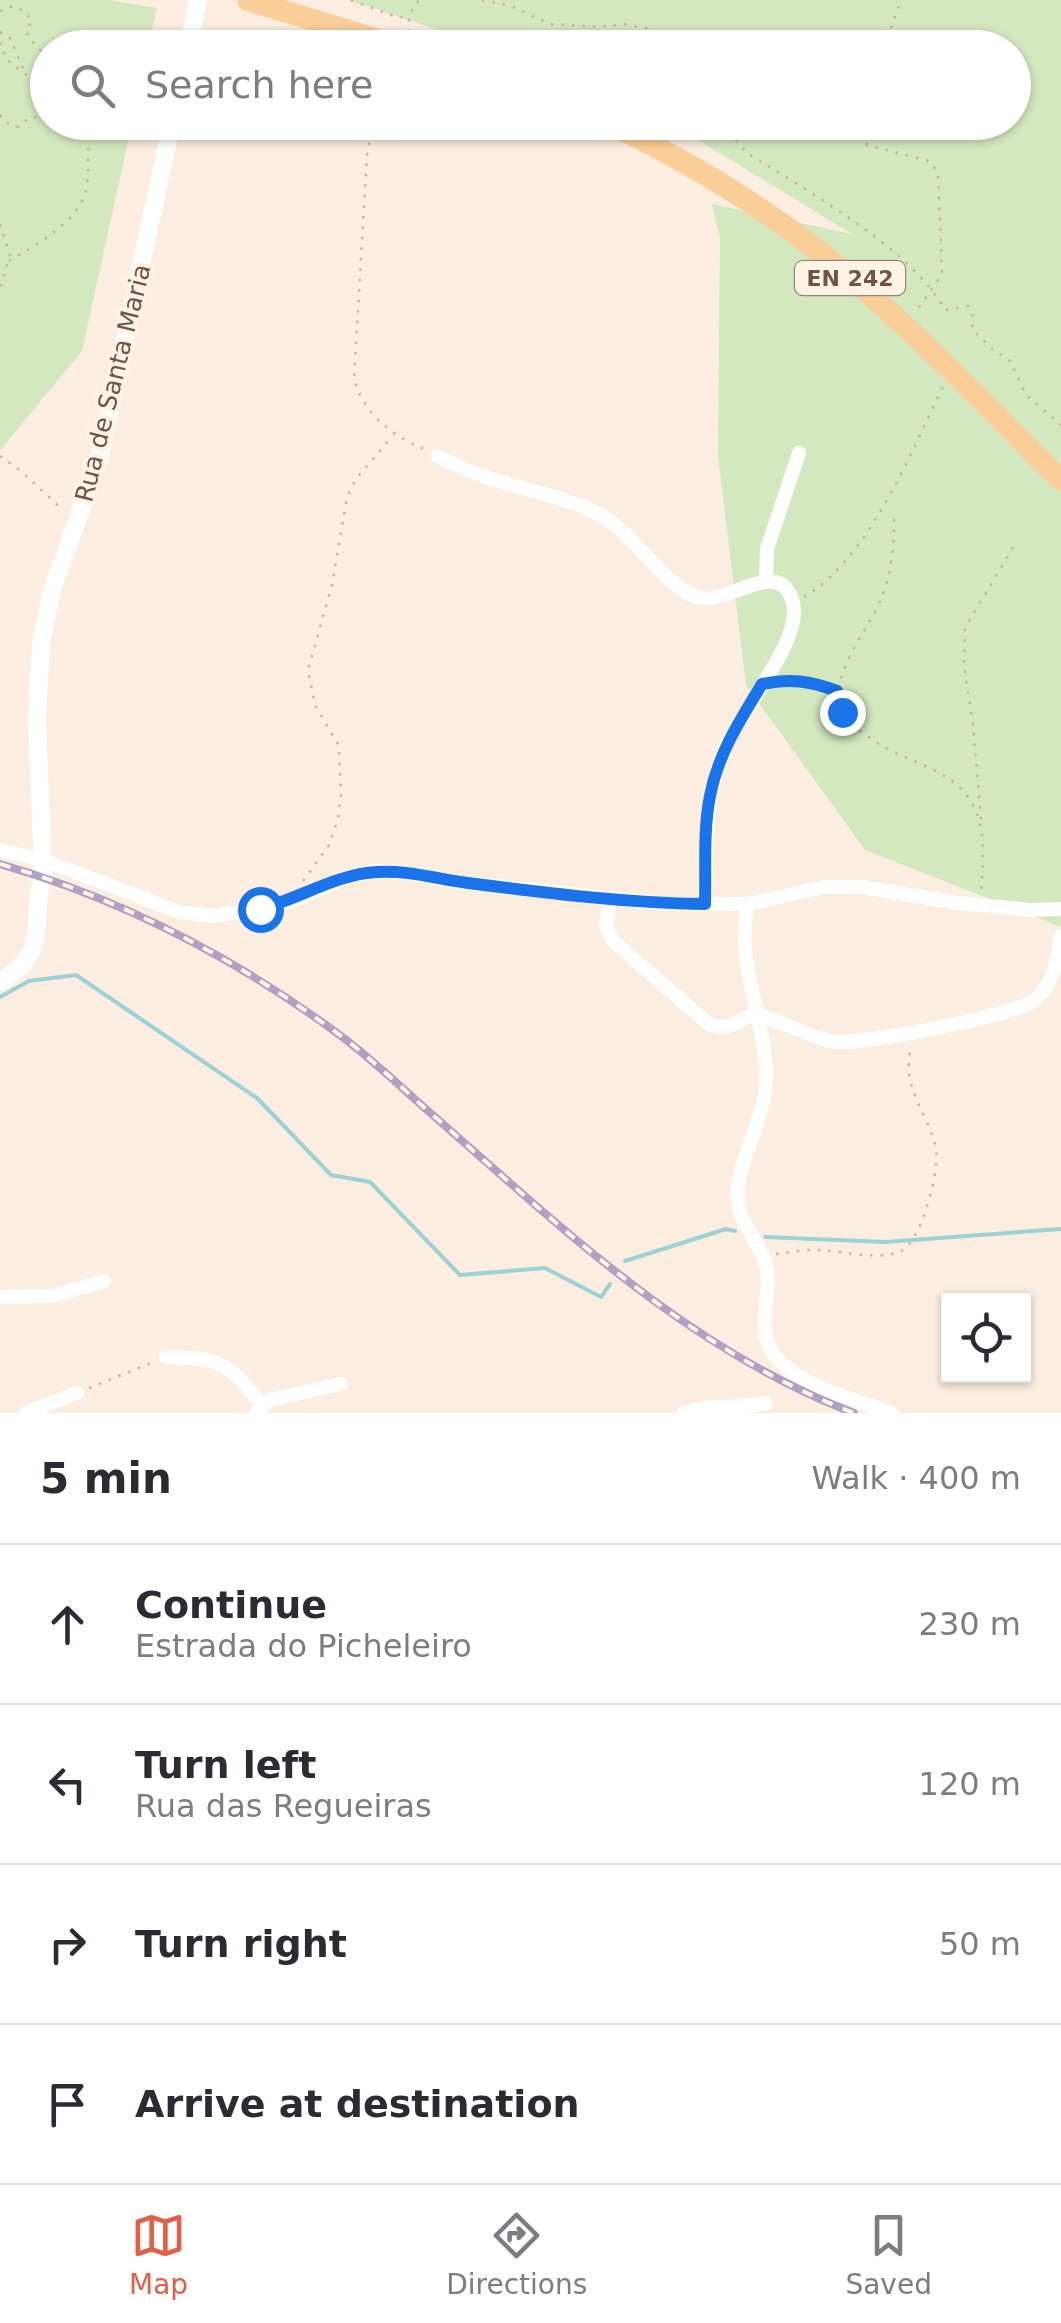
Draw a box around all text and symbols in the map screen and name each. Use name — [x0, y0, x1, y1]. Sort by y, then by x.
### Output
search box — [30, 30, 1031, 140]
icon: search — [65, 58, 120, 113]
text: Search here — [145, 63, 373, 107]
street label: Rua de Santa Maria — [69, 261, 157, 505]
road number: EN 242 — [795, 261, 905, 295]
route end — [820, 690, 866, 736]
route start — [238, 887, 284, 933]
map controls — [941, 1293, 1031, 1383]
button: locate — [941, 1293, 1031, 1383]
text: 5 min — [40, 1454, 172, 1503]
text: Walk · 400 m — [811, 1459, 1021, 1497]
text: Continue — [135, 1583, 327, 1627]
icon: ahead — [40, 1597, 95, 1652]
text: 230 m — [919, 1605, 1021, 1643]
text: Estrada do Picheleiro — [135, 1627, 472, 1665]
text: Turn left — [135, 1743, 316, 1787]
icon: left — [40, 1757, 95, 1812]
text: 120 m — [919, 1765, 1021, 1803]
text: Rua das Regueiras — [135, 1787, 432, 1825]
icon: right — [40, 1917, 95, 1972]
text: Turn right — [135, 1922, 347, 1966]
text: 50 m — [939, 1925, 1021, 1963]
icon: arrive — [40, 2077, 95, 2132]
text: Arrive at destination — [135, 2082, 580, 2126]
tab: Map — [129, 2208, 188, 2301]
tab: Directions — [446, 2208, 587, 2301]
tab: Saved — [845, 2208, 932, 2301]

